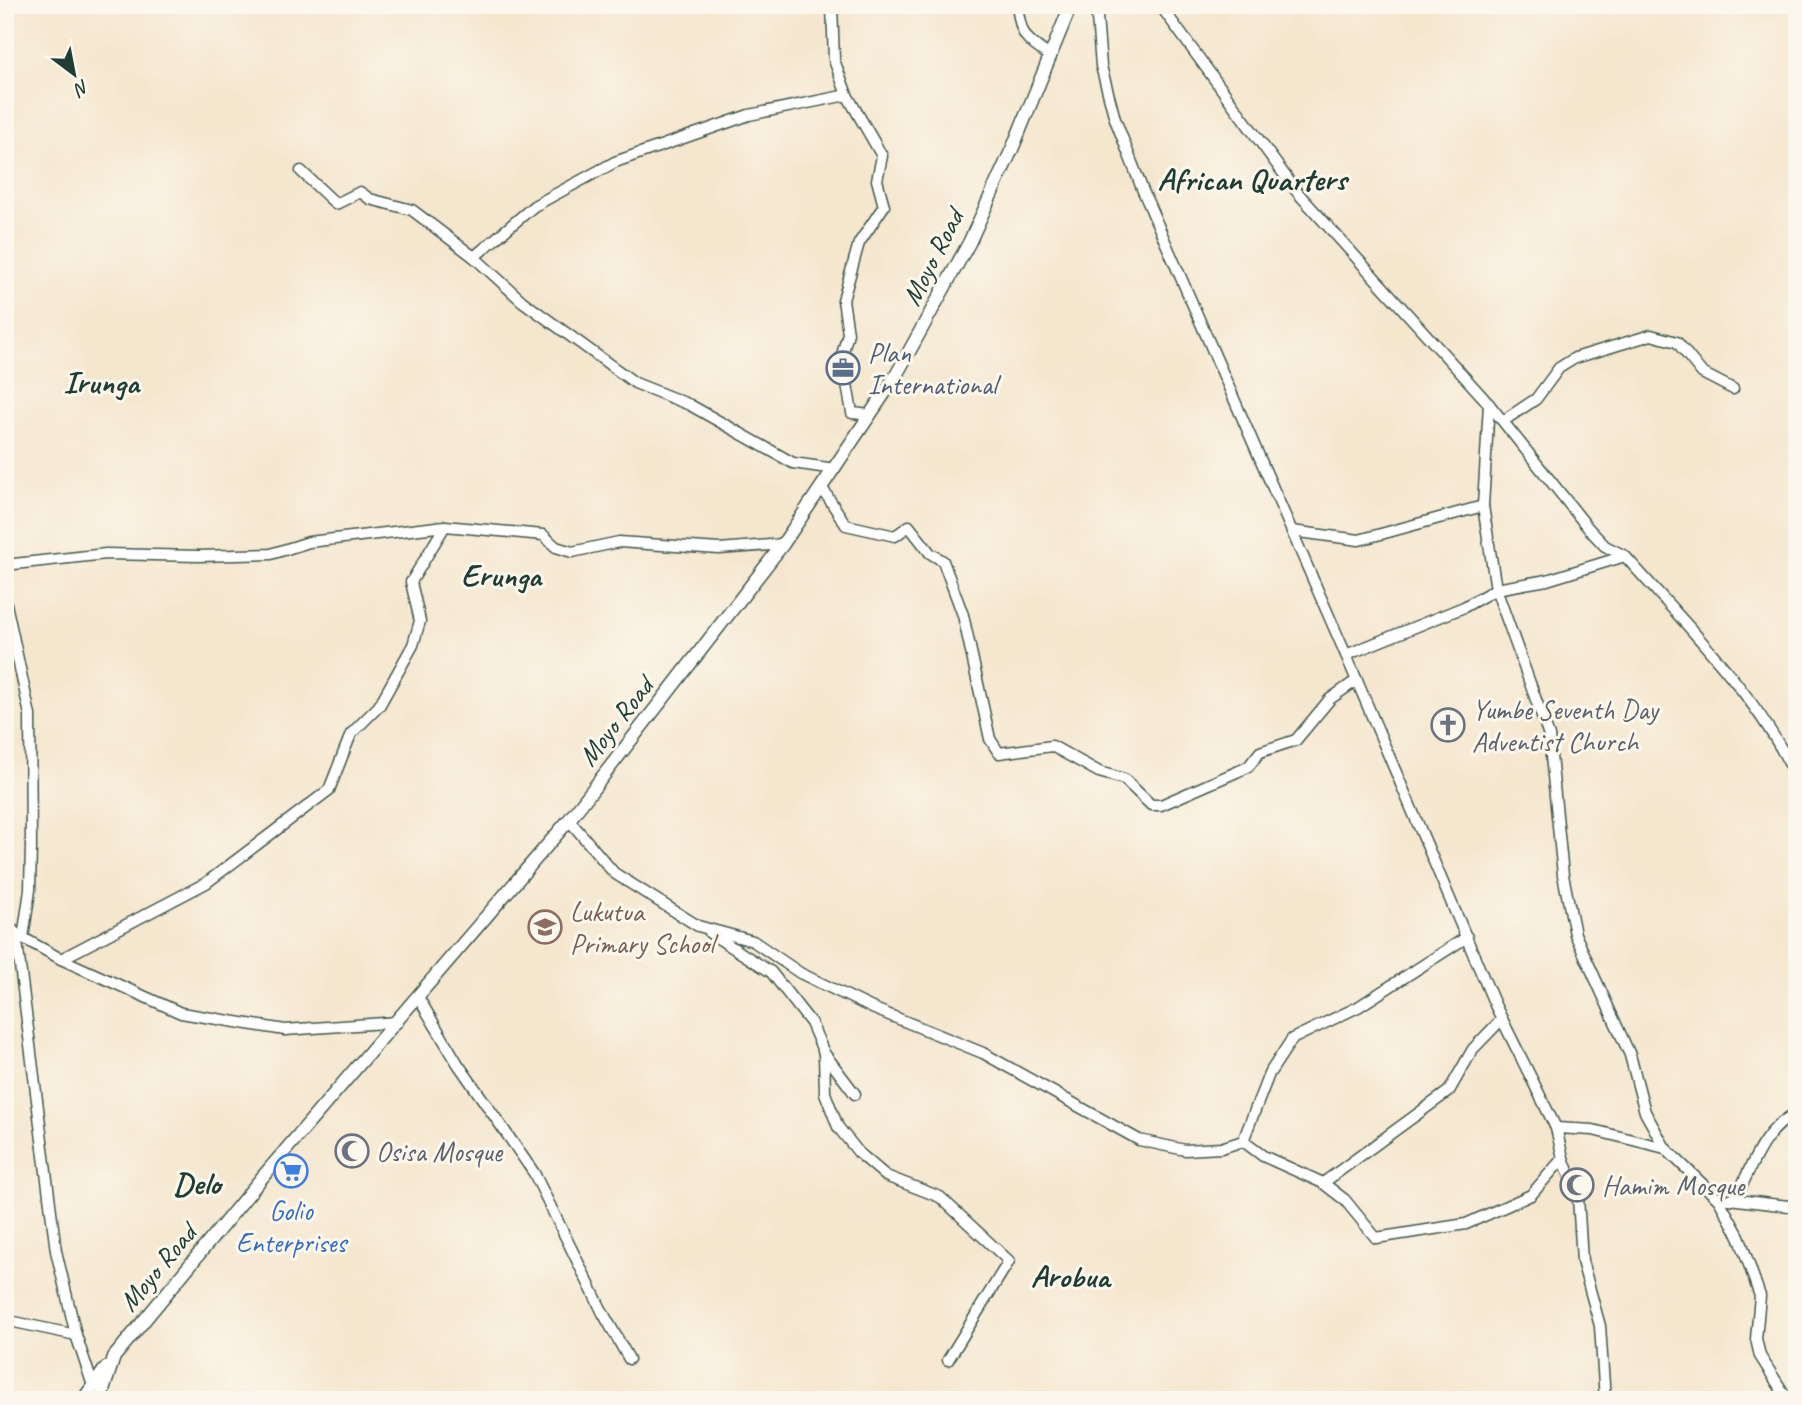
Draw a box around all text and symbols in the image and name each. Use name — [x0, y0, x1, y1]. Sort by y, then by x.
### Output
north arrow — [38, 38, 108, 108]
text: N — [68, 74, 94, 103]
district label: African Quarters — [1158, 159, 1350, 200]
street label: Moyo Road — [893, 200, 973, 311]
place label: Plan International — [868, 335, 1002, 402]
office icon: Plan International — [824, 349, 862, 387]
district label: Irunga — [63, 362, 142, 403]
district label: Erunga — [461, 555, 544, 596]
street label: Moyo Road — [570, 667, 663, 773]
place label: Yumbe Seventh Day Adventist Church — [1472, 692, 1660, 759]
church icon: Yumbe Seventh Day Adventist Church — [1429, 706, 1467, 744]
place label: Lukutua Primary School — [570, 894, 719, 961]
school or university icon: Lukutua Primary School — [526, 908, 564, 946]
mosque icon: Osisa Mosque — [333, 1132, 371, 1170]
place label: Osisa Mosque — [376, 1134, 504, 1169]
supermarket icon: Golio Enterprises — [272, 1152, 310, 1190]
district label: Delo — [173, 1163, 224, 1204]
mosque icon: Hamim Mosque — [1558, 1166, 1596, 1204]
place label: Hamim Mosque — [1602, 1168, 1746, 1203]
place label: Golio Enterprises — [236, 1193, 348, 1260]
street label: Moyo Road — [111, 1214, 206, 1318]
district label: Arobua — [1031, 1256, 1112, 1297]

